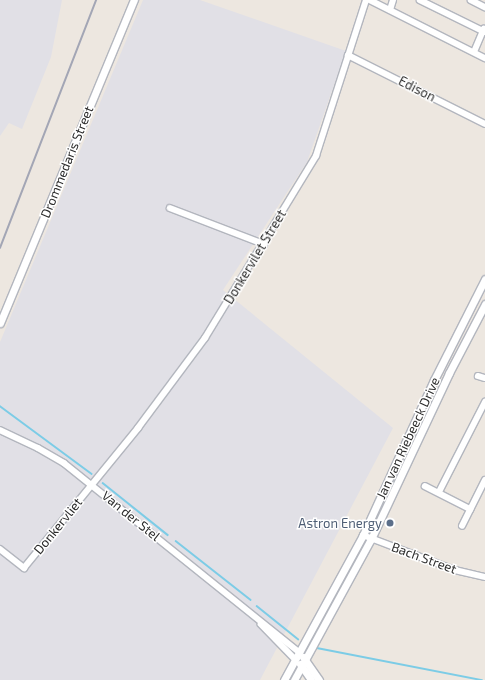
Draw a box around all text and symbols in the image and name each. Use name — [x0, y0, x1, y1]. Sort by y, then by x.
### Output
street label: Edison — [396, 73, 438, 105]
street label: Drommedaris Street — [37, 104, 97, 220]
street label: Donkervilet Street — [221, 207, 289, 307]
street label: Jan van Riebeeck Drive — [373, 375, 443, 501]
street label: Van der Stel — [99, 488, 163, 544]
street label: Donkervliet — [31, 495, 85, 557]
place label: Astron Energy — [298, 515, 382, 531]
marker: Astron Energy — [385, 518, 395, 528]
street label: Bach Street — [389, 539, 459, 577]

